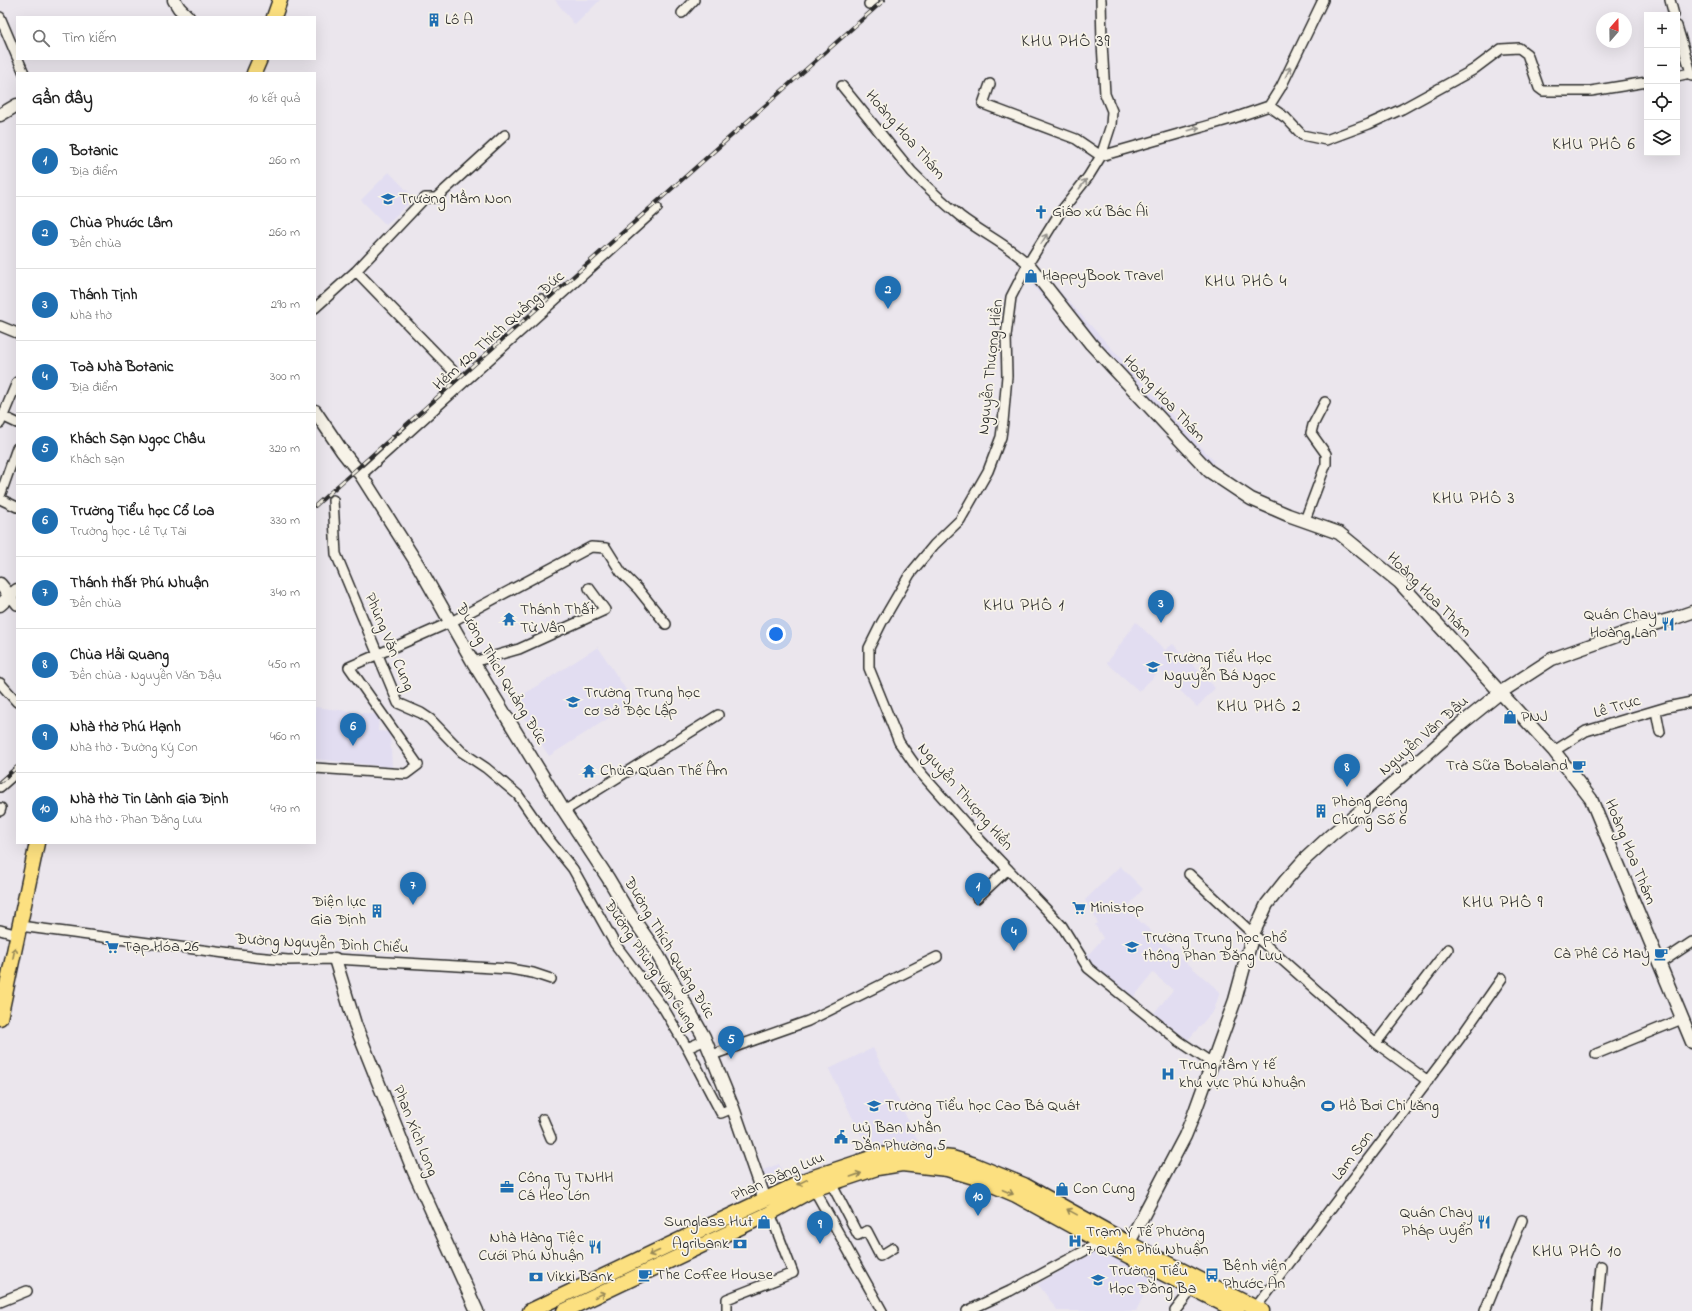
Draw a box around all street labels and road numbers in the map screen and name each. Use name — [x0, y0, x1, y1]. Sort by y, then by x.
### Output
street label: Hoàng Hoa Thám — [859, 85, 951, 185]
street label: Hẻm 120 Thích Quảng Đức — [428, 265, 571, 397]
street label: Nguyễn Thượng Hiền — [972, 298, 1010, 436]
street label: Hoàng Hoa Thám — [1117, 350, 1211, 448]
street label: Hoàng Hoa Thám — [1381, 547, 1477, 643]
street label: Phùng Văn Cung — [358, 589, 420, 695]
street label: Đường Thích Quảng Đức — [449, 598, 553, 750]
street label: Lê Trực — [1591, 689, 1644, 725]
street label: Nguyễn Văn Đậu — [1374, 690, 1474, 782]
street label: Nguyễn Thượng Hiền — [911, 738, 1019, 856]
street label: Hoàng Hoa Thám — [1598, 795, 1662, 909]
street label: Đường Thích Quảng Đức — [617, 872, 721, 1024]
street label: Đường Phùng Văn Cung — [597, 894, 703, 1035]
street label: Đường Nguyễn Đình Chiểu — [234, 927, 409, 961]
street label: Phan Xích Long — [386, 1082, 444, 1180]
street label: Lam Sơn — [1326, 1126, 1380, 1186]
street label: Phan Đăng Lưu — [728, 1146, 828, 1208]

